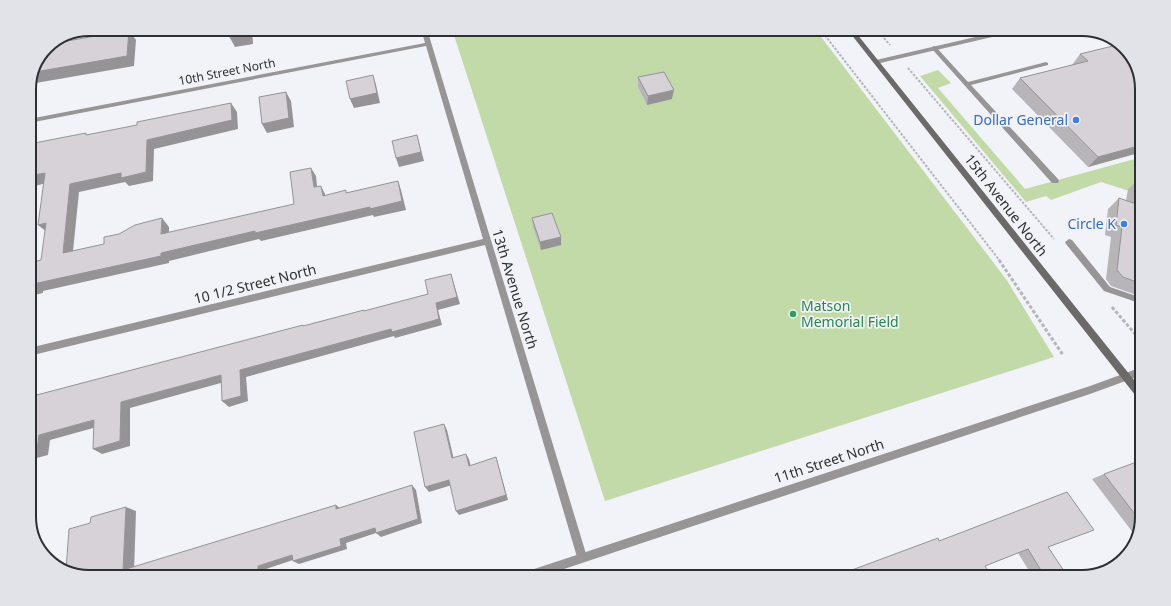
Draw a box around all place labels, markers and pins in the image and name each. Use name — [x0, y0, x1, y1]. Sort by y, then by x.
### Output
place label: Dollar General — [973, 110, 1068, 129]
marker: Dollar General — [1071, 115, 1081, 125]
place label: Circle K — [1068, 214, 1116, 233]
marker: Circle K — [1119, 219, 1129, 229]
place label: Matson Memorial Field — [801, 296, 899, 331]
marker: Matson Memorial Field — [788, 309, 798, 319]

